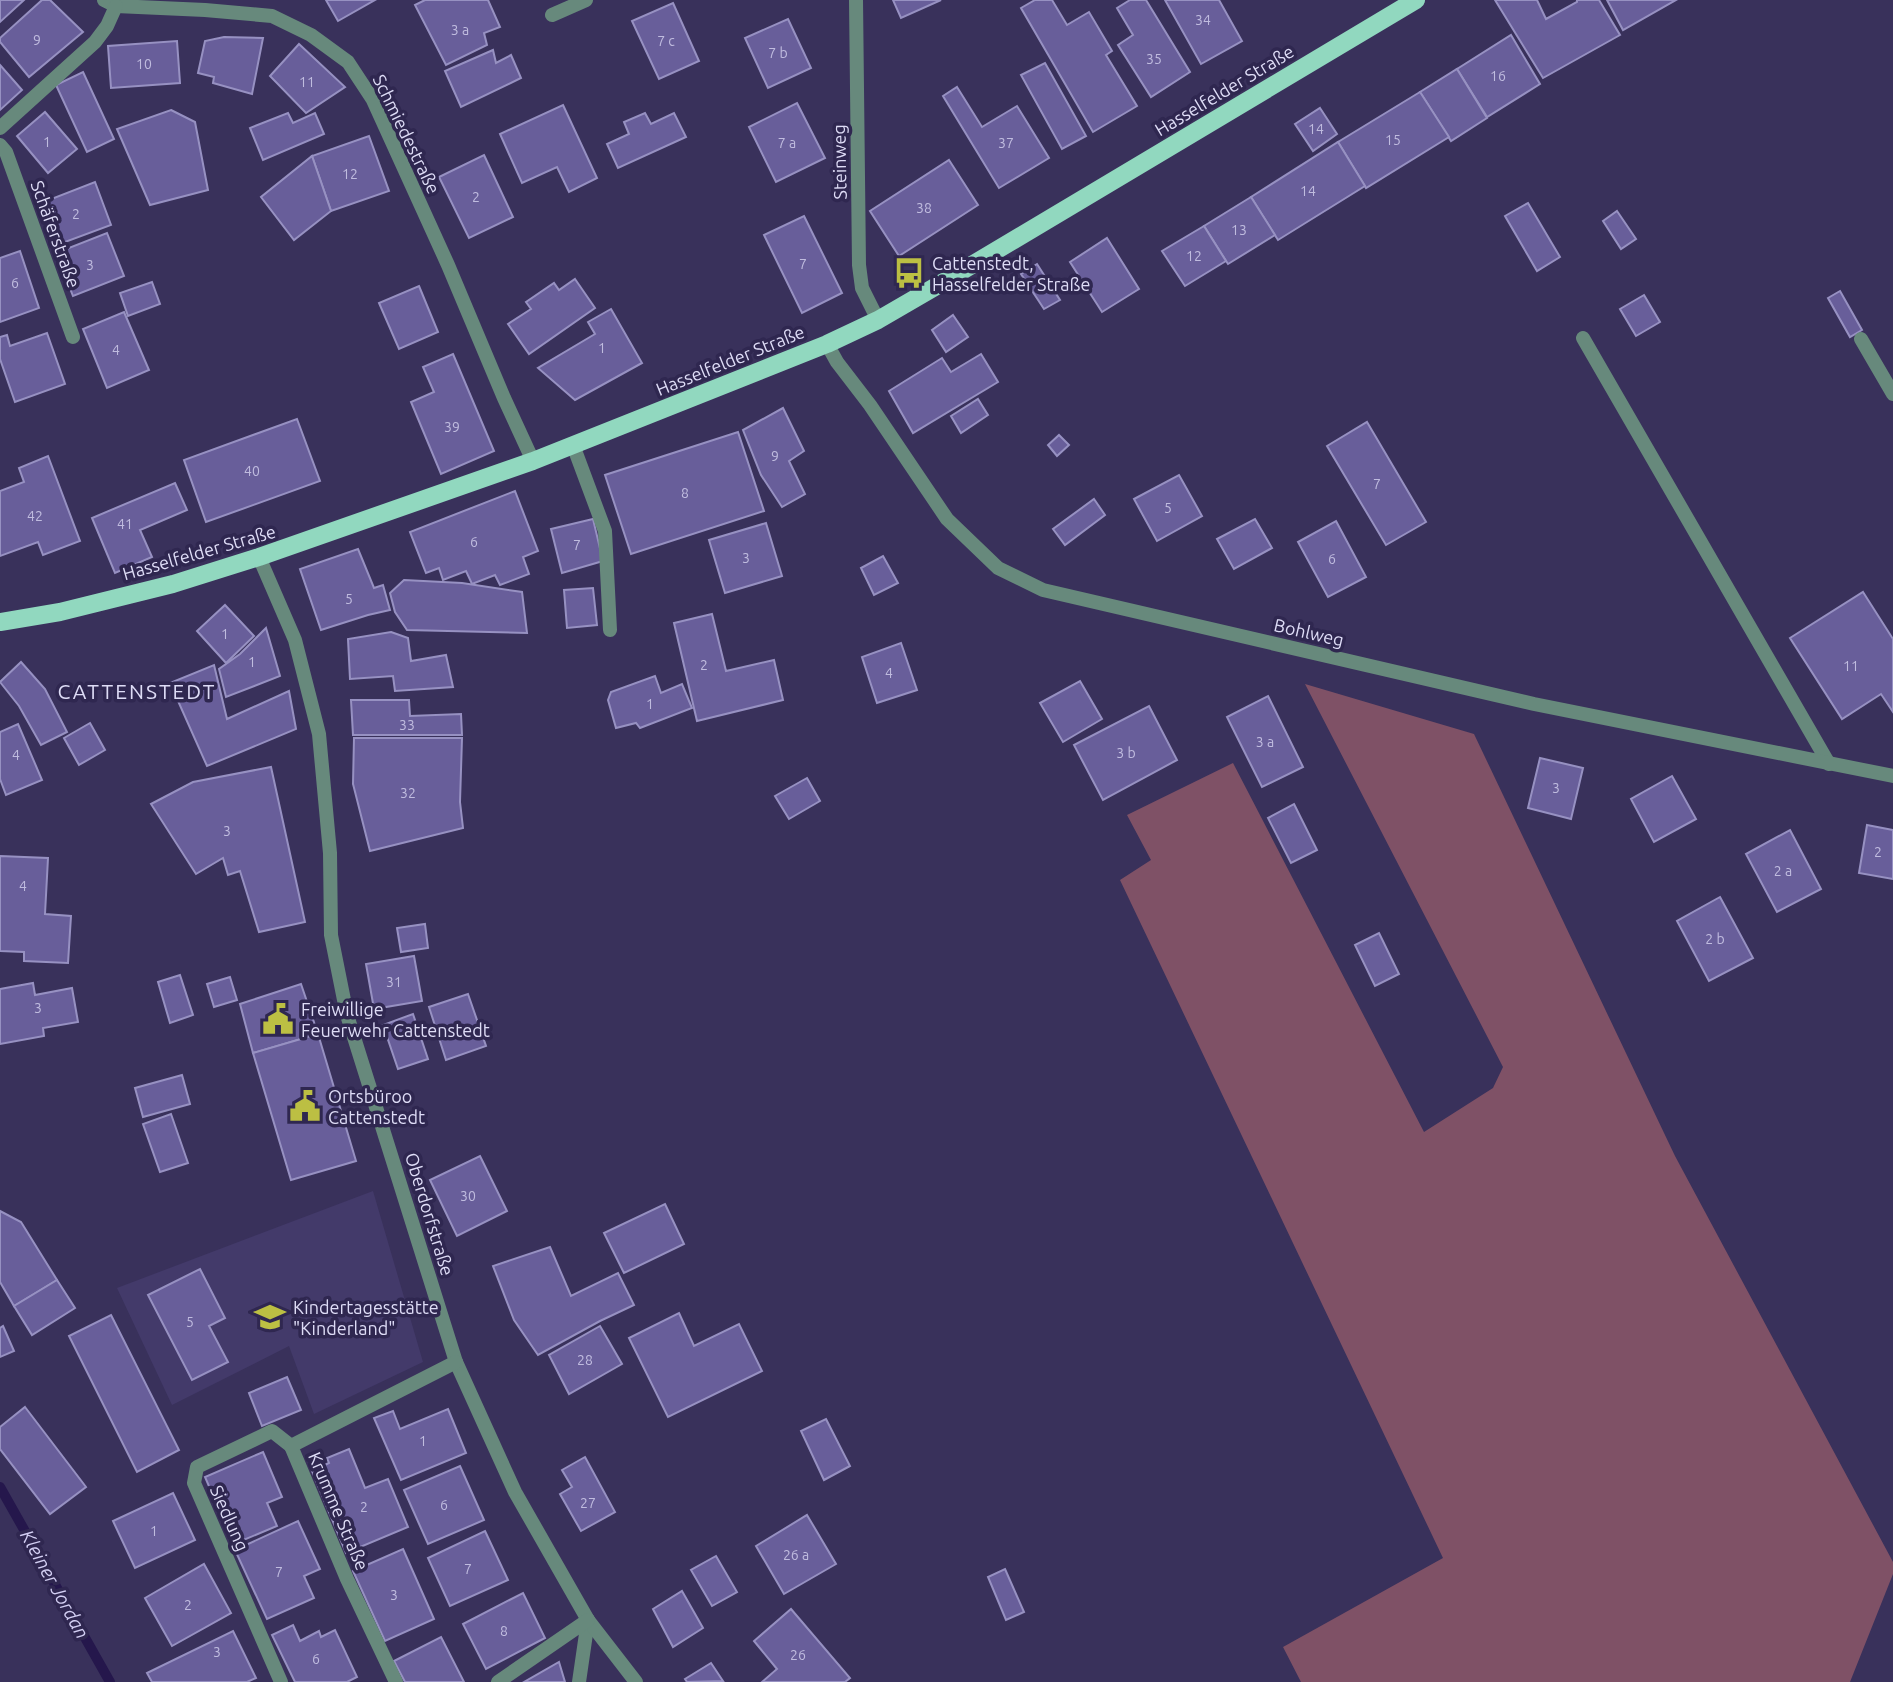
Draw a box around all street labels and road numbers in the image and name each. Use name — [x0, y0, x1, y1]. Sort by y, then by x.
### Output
street label: Hasselfelder Straße — [1151, 41, 1297, 139]
street label: Schmiedestraße — [369, 71, 445, 197]
street label: Steinweg — [828, 124, 850, 200]
street label: Schäferstraße — [27, 178, 85, 290]
street label: Hasselfelder Straße — [653, 321, 807, 399]
street label: Hasselfelder Straße — [120, 521, 278, 583]
street label: Bohlweg — [1272, 614, 1346, 650]
street label: Oberdorfstraße — [402, 1150, 458, 1278]
street label: Krumme Straße — [305, 1449, 373, 1573]
street label: Siedlung — [207, 1482, 253, 1554]

